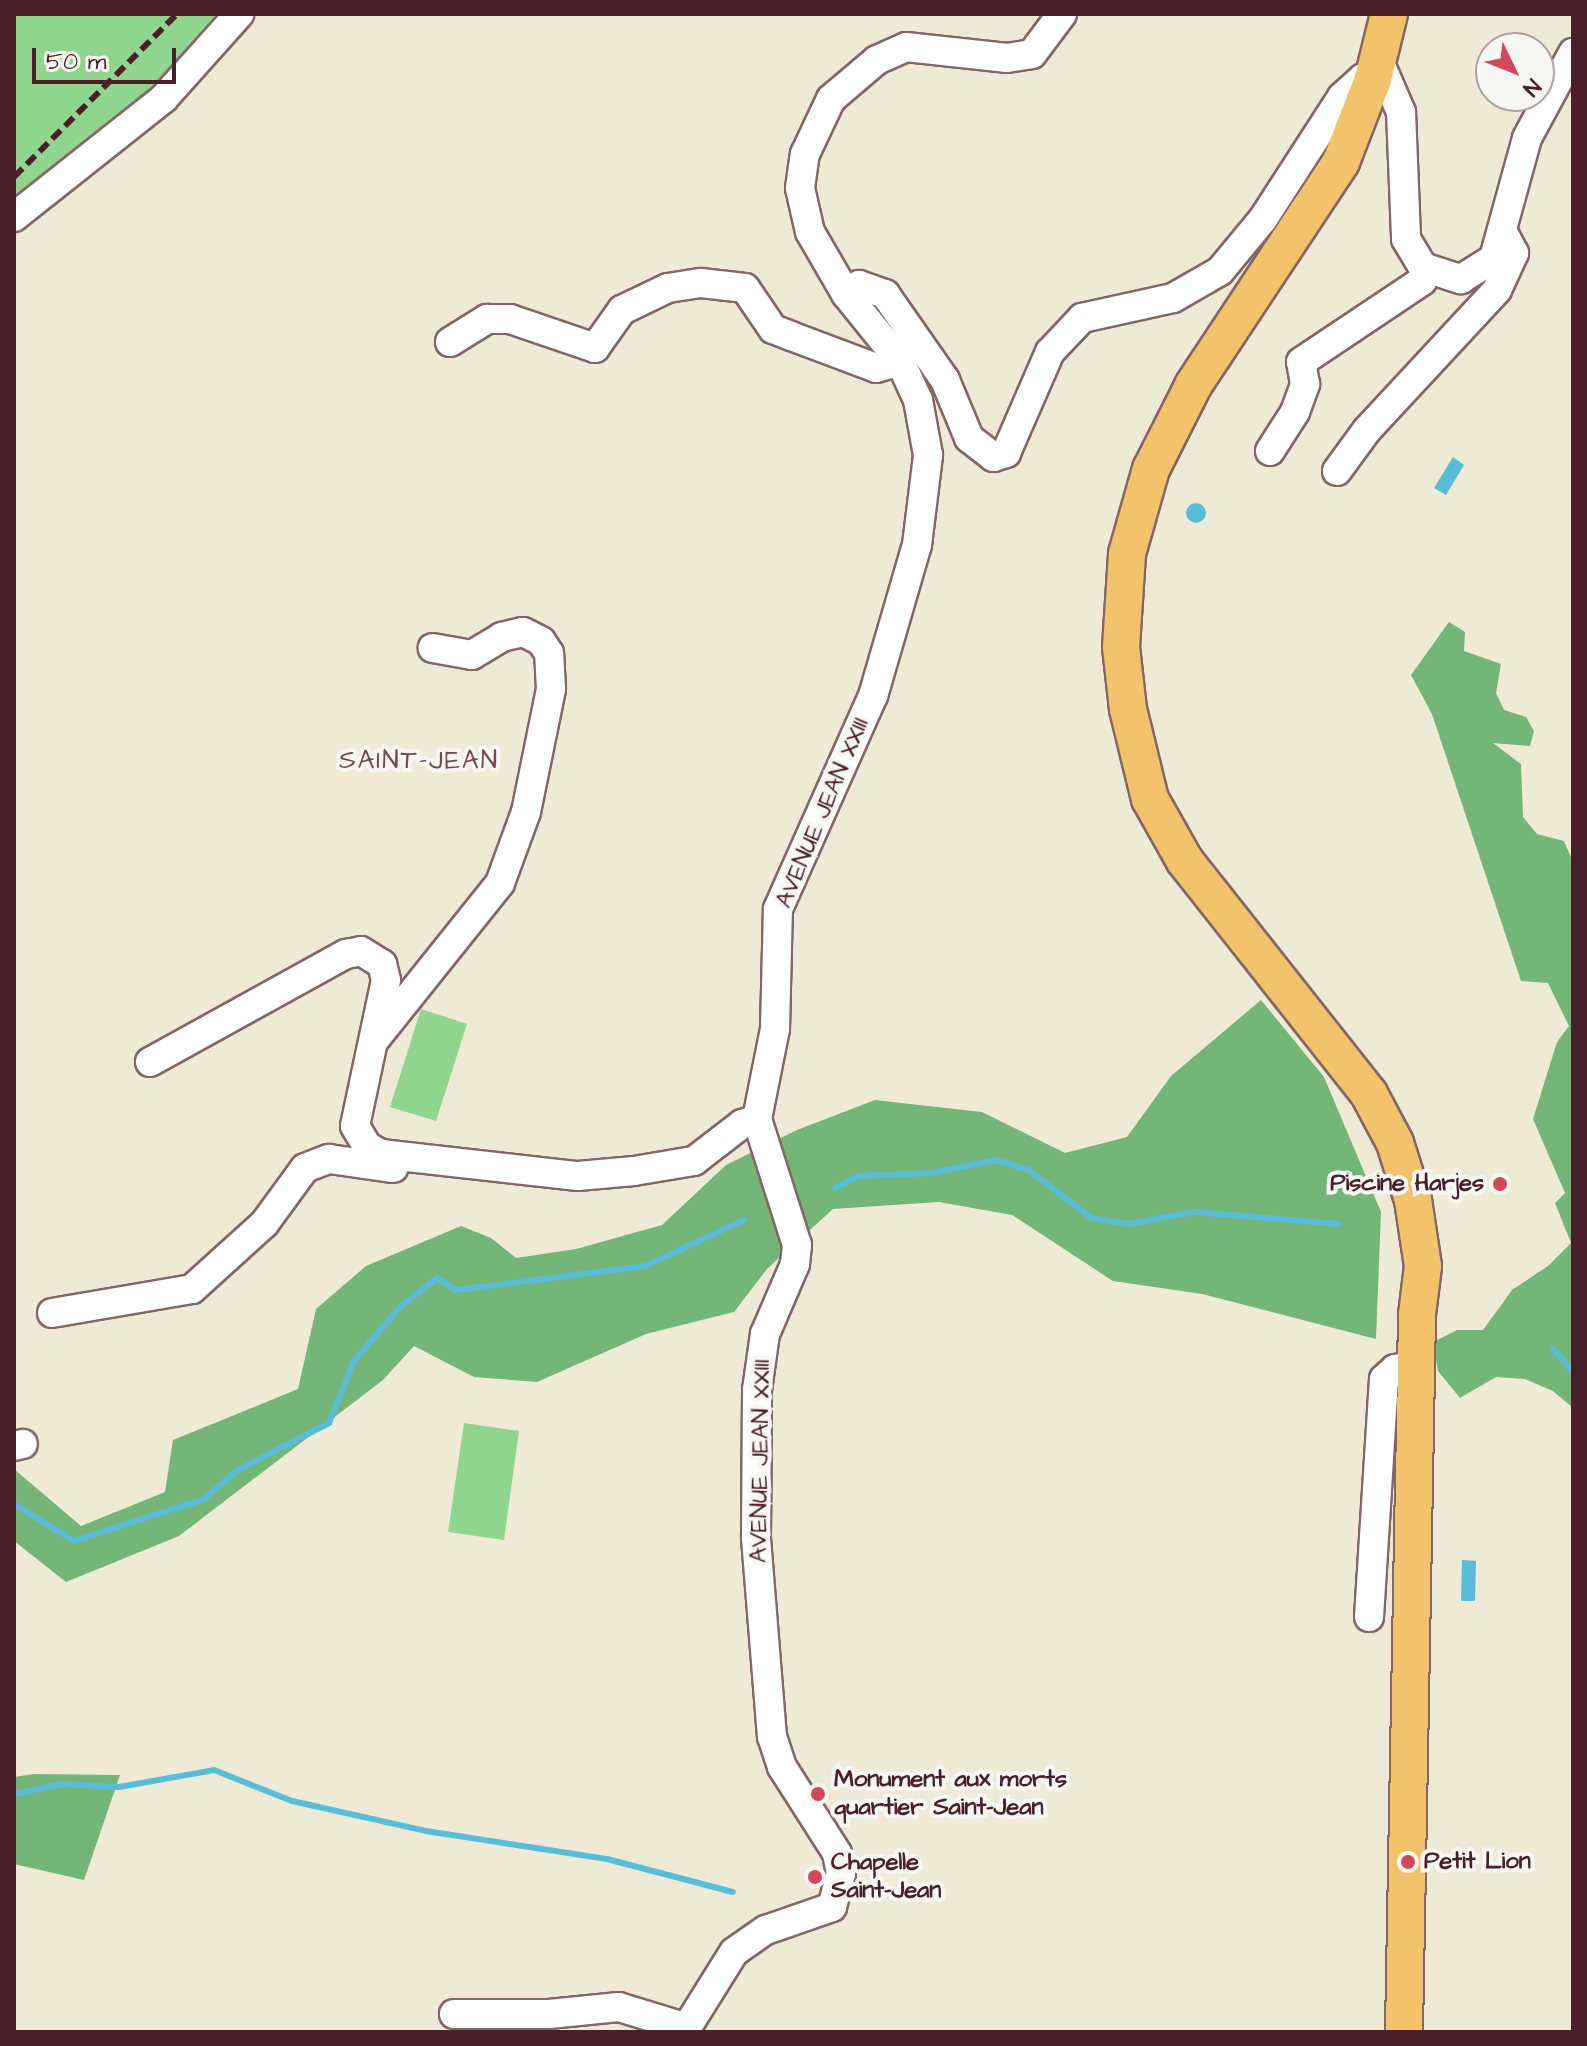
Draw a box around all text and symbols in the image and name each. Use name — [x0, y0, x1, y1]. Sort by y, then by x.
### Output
scale bar — [36, 32, 180, 82]
north arrow — [1475, 32, 1555, 112]
text: 50 m — [46, 45, 106, 79]
text: N — [1515, 72, 1548, 103]
street label: AVENUE JEAN XXIII — [770, 714, 876, 912]
district label: SAINT-JEAN — [339, 745, 499, 777]
place label: Piscine Harjes — [1330, 1170, 1484, 1198]
marker: Piscine Harjes — [1491, 1175, 1509, 1193]
street label: AVENUE JEAN XXIII — [745, 1359, 777, 1563]
place label: Monument aux morts quartier Saint-Jean — [834, 1766, 1067, 1822]
marker: Monument aux morts quartier Saint-Jean — [809, 1785, 827, 1803]
place label: Petit Lion — [1424, 1848, 1531, 1876]
place label: Chapelle Saint-Jean — [831, 1849, 941, 1905]
marker: Petit Lion — [1399, 1853, 1417, 1871]
marker: Chapelle Saint-Jean — [806, 1868, 824, 1886]

